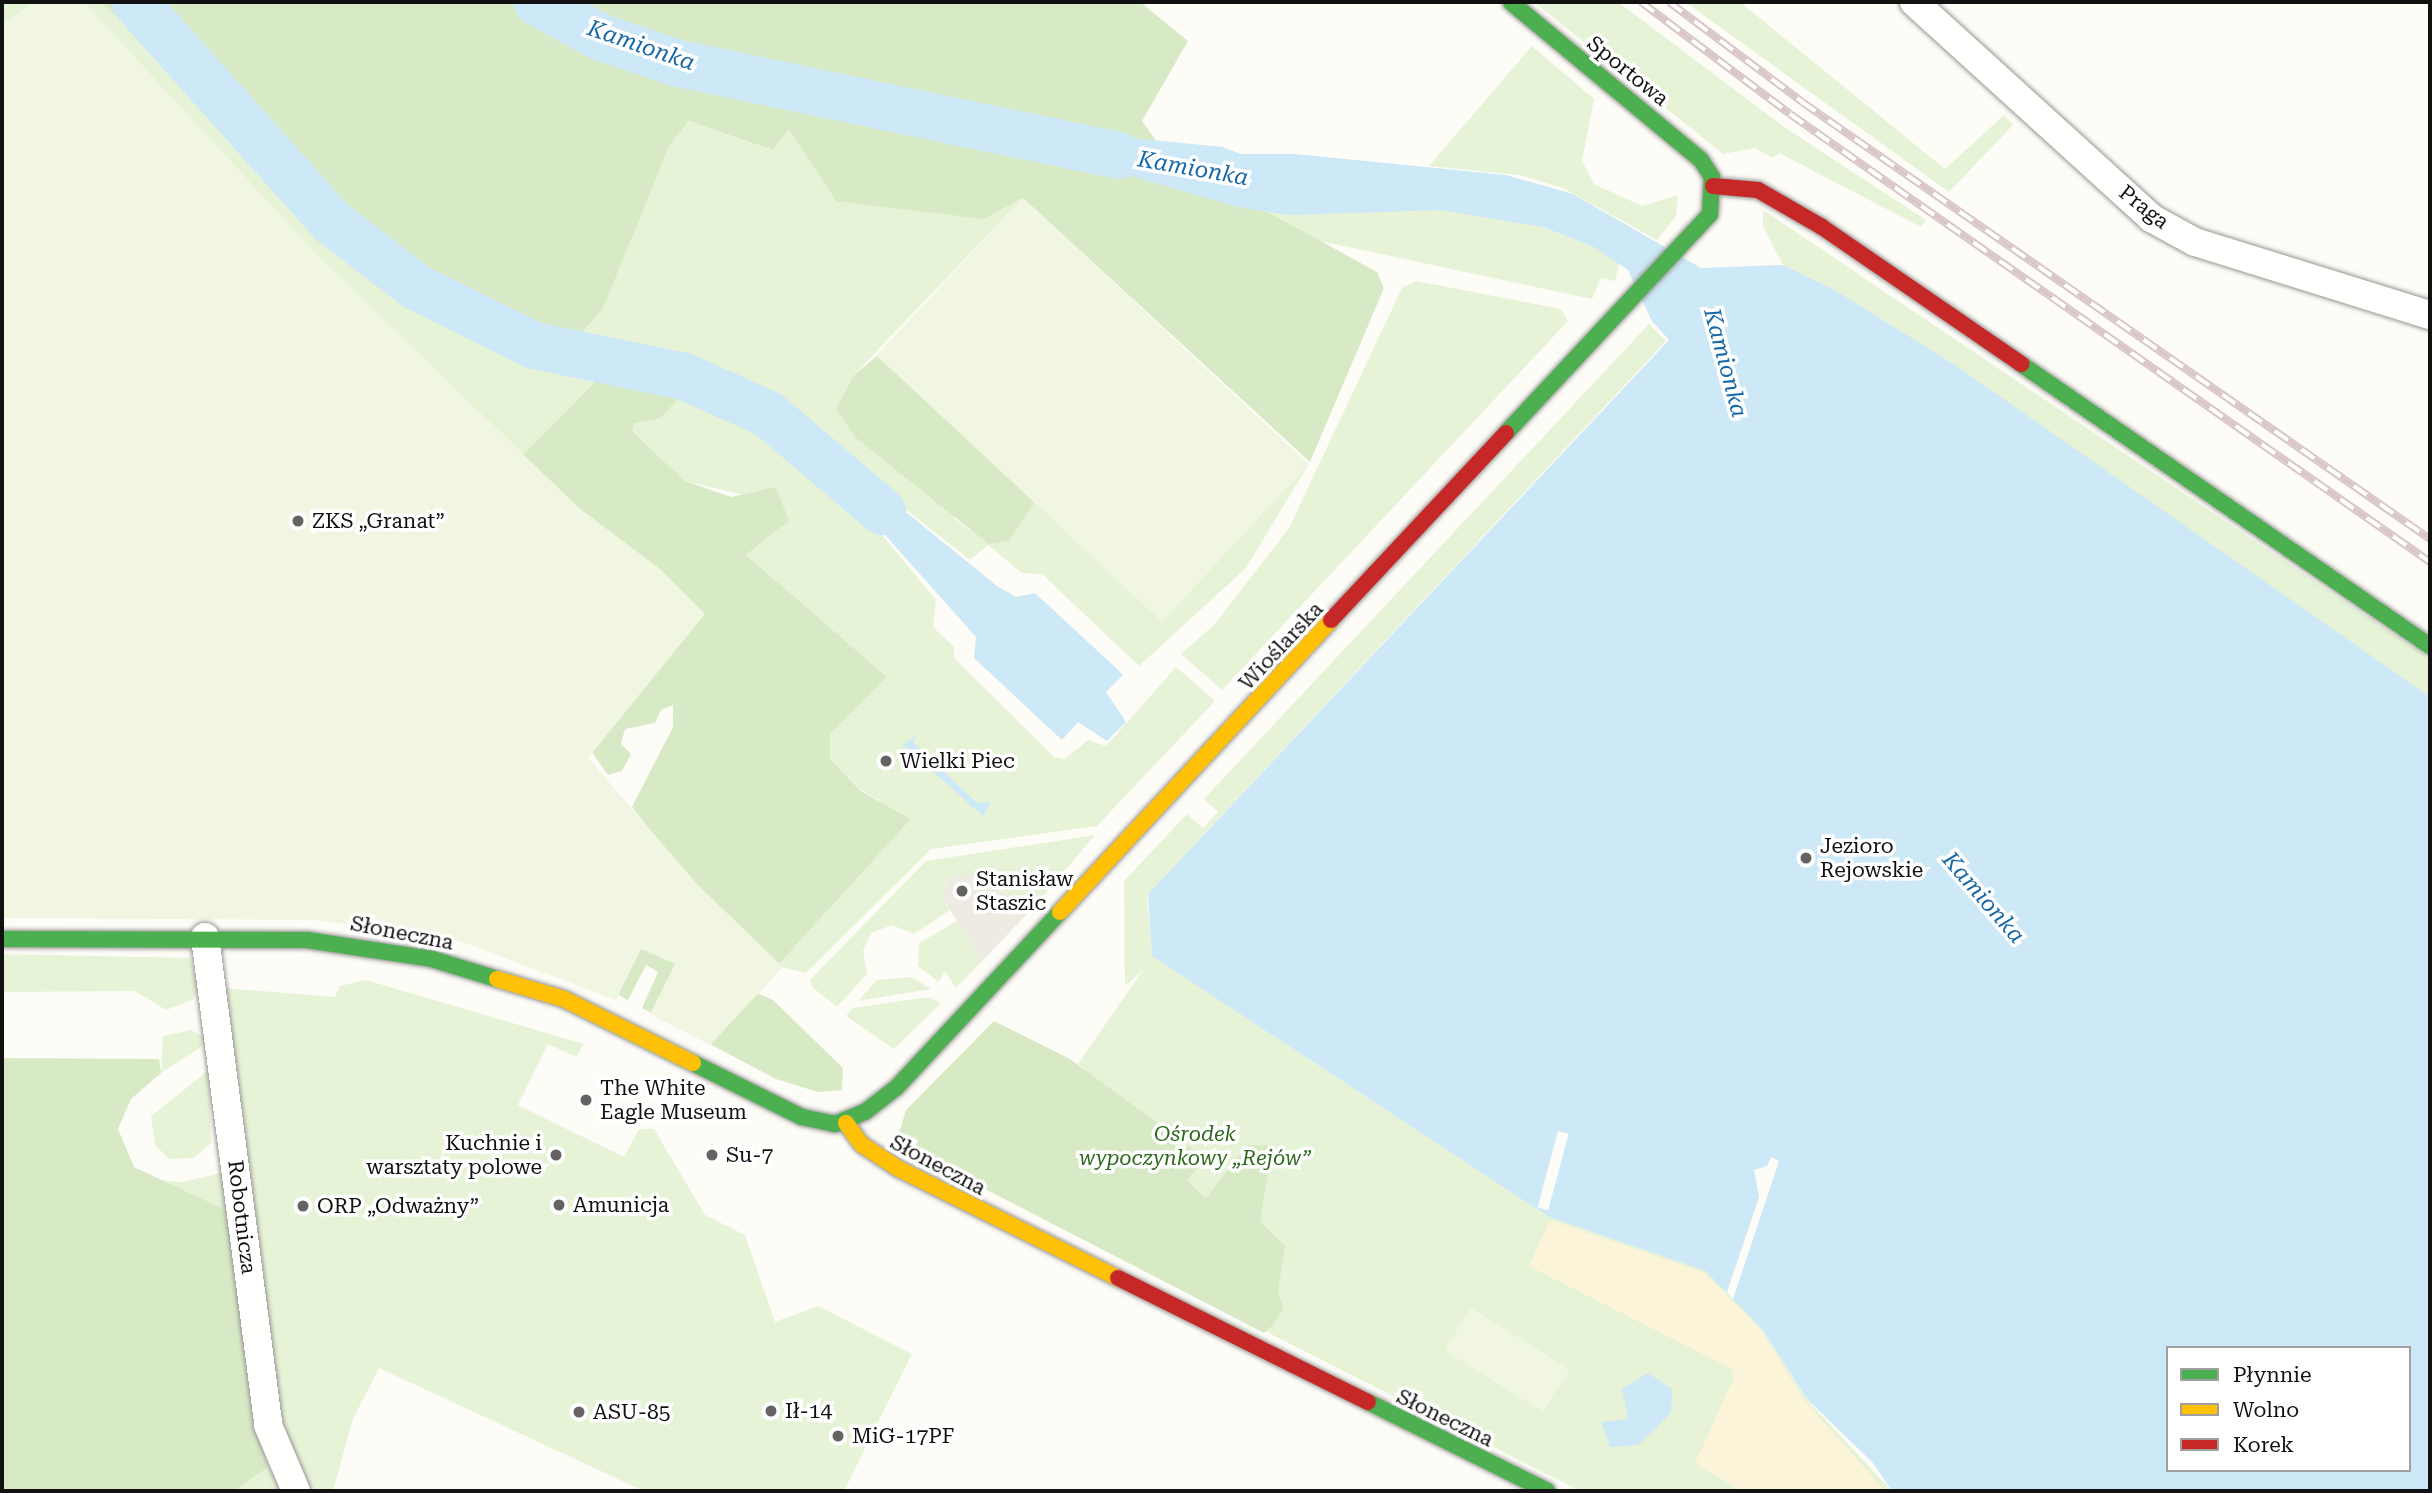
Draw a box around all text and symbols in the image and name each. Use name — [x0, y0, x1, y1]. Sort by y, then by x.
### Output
water label: Kamionka — [584, 15, 698, 77]
street label: Sportowa — [1582, 31, 1674, 111]
water label: Kamionka — [1136, 146, 1250, 192]
street label: Praga — [2114, 180, 2174, 234]
water label: Kamionka — [1697, 305, 1753, 421]
place label: ZKS „Granat” — [312, 508, 445, 534]
marker: ZKS „Granat” — [290, 513, 306, 529]
street label: Wioślarska — [1234, 597, 1328, 695]
place label: Wielki Piec — [900, 748, 1015, 774]
marker: Wielki Piec — [878, 753, 894, 769]
place label: Jezioro Rejowskie — [1820, 833, 1923, 883]
water label: Kamionka — [1936, 847, 2030, 949]
marker: Jezioro Rejowskie — [1798, 850, 1814, 866]
place label: Stanisław Staszic — [976, 866, 1073, 916]
marker: Stanisław Staszic — [954, 883, 970, 899]
street label: Słoneczna — [348, 911, 456, 955]
place label: The White Eagle Museum — [600, 1075, 747, 1125]
marker: The White Eagle Museum — [578, 1092, 594, 1108]
park label: Ośrodek wypoczynkowy „Rejów” — [1079, 1121, 1311, 1171]
street label: Słoneczna — [886, 1129, 990, 1201]
place label: Kuchnie i warsztaty polowe — [366, 1130, 542, 1180]
place label: Su-7 — [726, 1142, 773, 1168]
marker: Kuchnie i warsztaty polowe — [548, 1147, 564, 1163]
marker: Su-7 — [704, 1147, 720, 1163]
street label: Robotnicza — [223, 1159, 261, 1275]
place label: Amunicja — [573, 1192, 669, 1218]
place label: ORP „Odważny” — [317, 1193, 479, 1219]
marker: Amunicja — [551, 1197, 567, 1213]
marker: ORP „Odważny” — [295, 1198, 311, 1214]
legend — [2166, 1346, 2411, 1472]
text: Płynnie — [2233, 1363, 2312, 1387]
street label: Słoneczna — [1393, 1384, 1497, 1452]
place label: Ił-14 — [785, 1398, 832, 1424]
text: Wolno — [2233, 1398, 2299, 1422]
place label: ASU-85 — [593, 1399, 671, 1425]
marker: Ił-14 — [763, 1403, 779, 1419]
marker: ASU-85 — [571, 1404, 587, 1420]
place label: MiG-17PF — [852, 1423, 954, 1449]
marker: MiG-17PF — [830, 1428, 846, 1444]
text: Korek — [2233, 1433, 2294, 1457]

